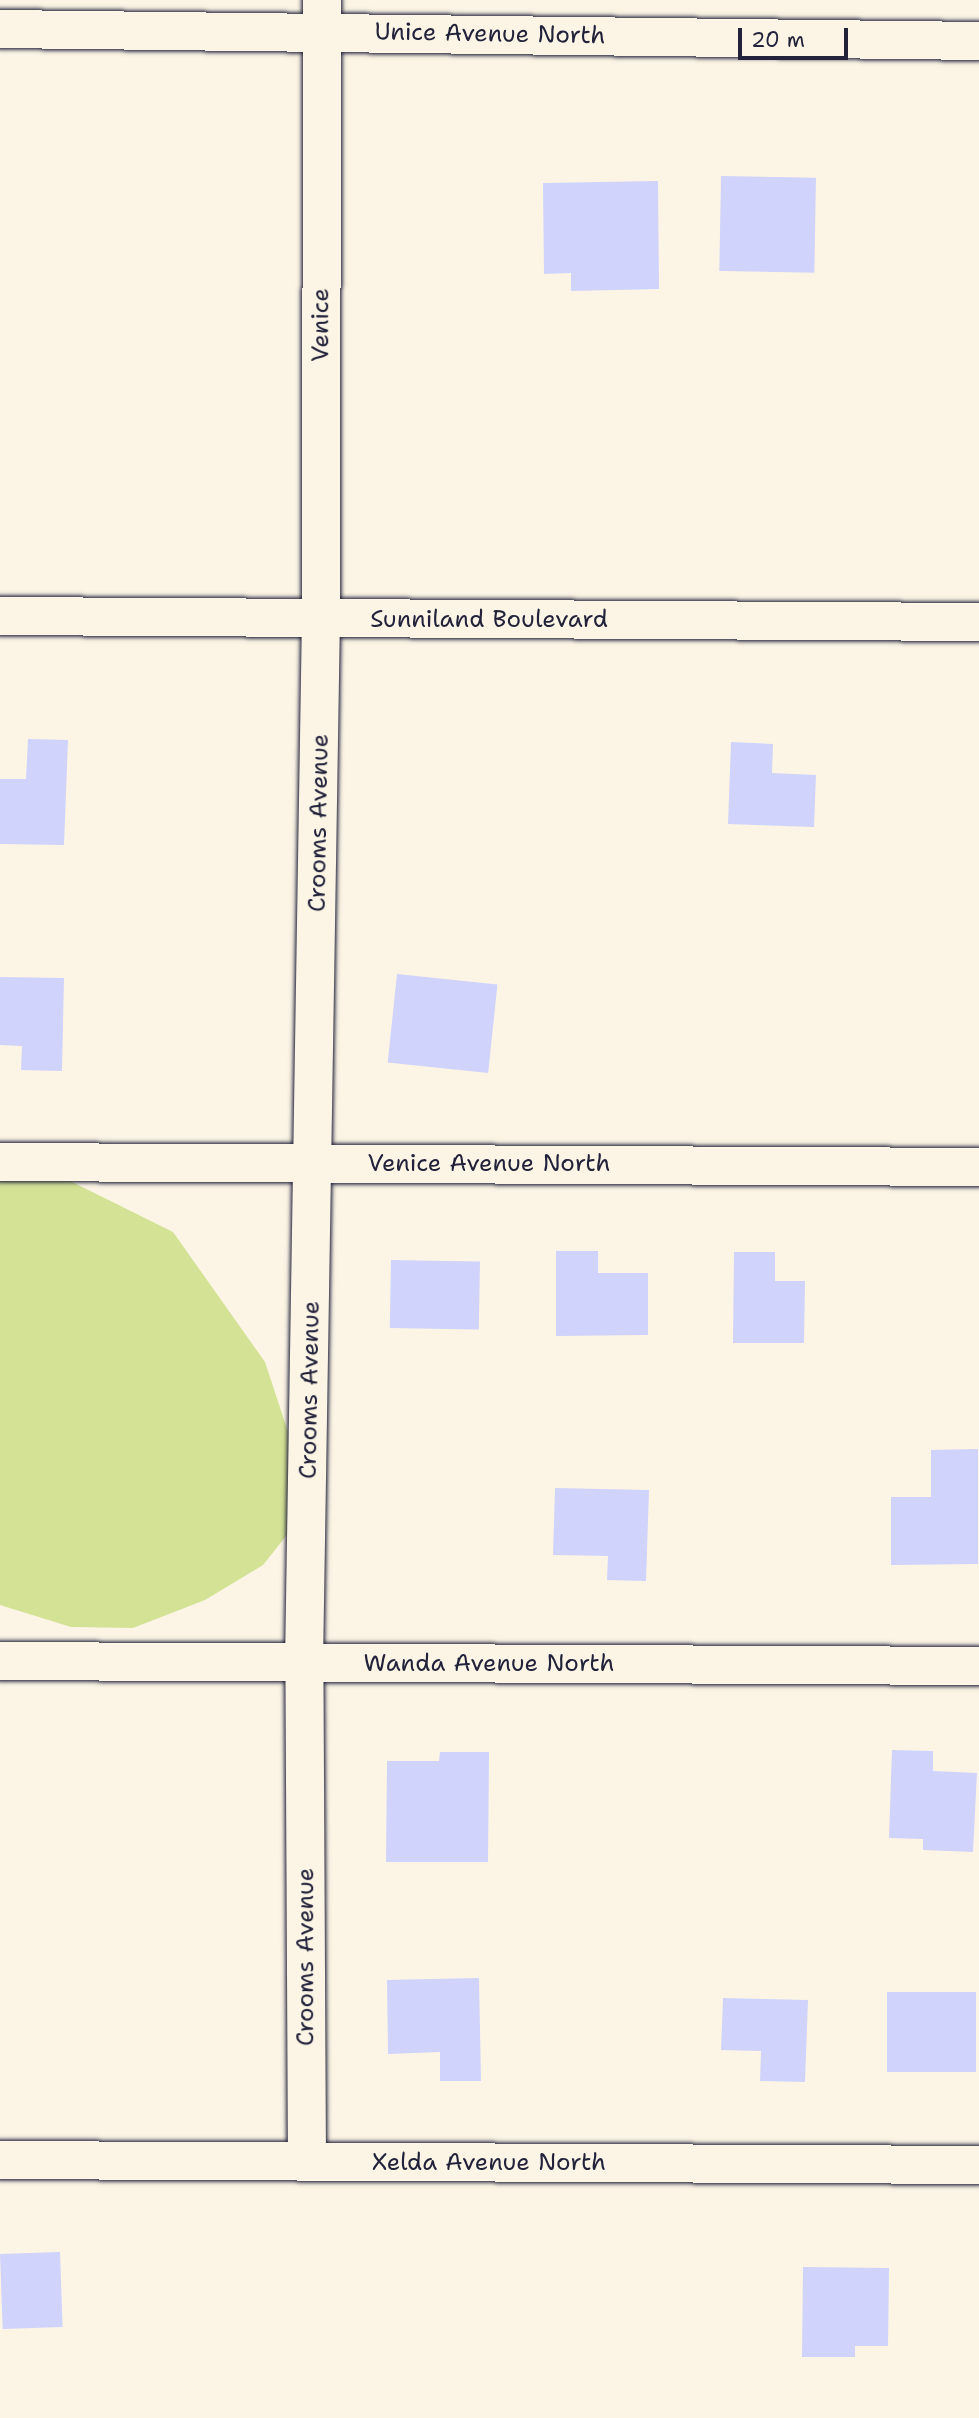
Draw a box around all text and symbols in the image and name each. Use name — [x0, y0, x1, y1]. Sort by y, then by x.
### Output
scale bar — [741, 14, 851, 58]
street label: Unice Avenue North — [374, 18, 606, 50]
text: 20 m — [751, 26, 805, 54]
street label: Venice — [307, 288, 335, 362]
street label: Sunniland Boulevard — [370, 606, 608, 634]
street label: Crooms Avenue — [303, 734, 335, 912]
street label: Venice Avenue North — [368, 1150, 610, 1178]
street label: Crooms Avenue — [294, 1301, 326, 1479]
street label: Wanda Avenue North — [364, 1650, 614, 1678]
street label: Crooms Avenue — [292, 1868, 320, 2046]
street label: Xelda Avenue North — [372, 2149, 606, 2177]

